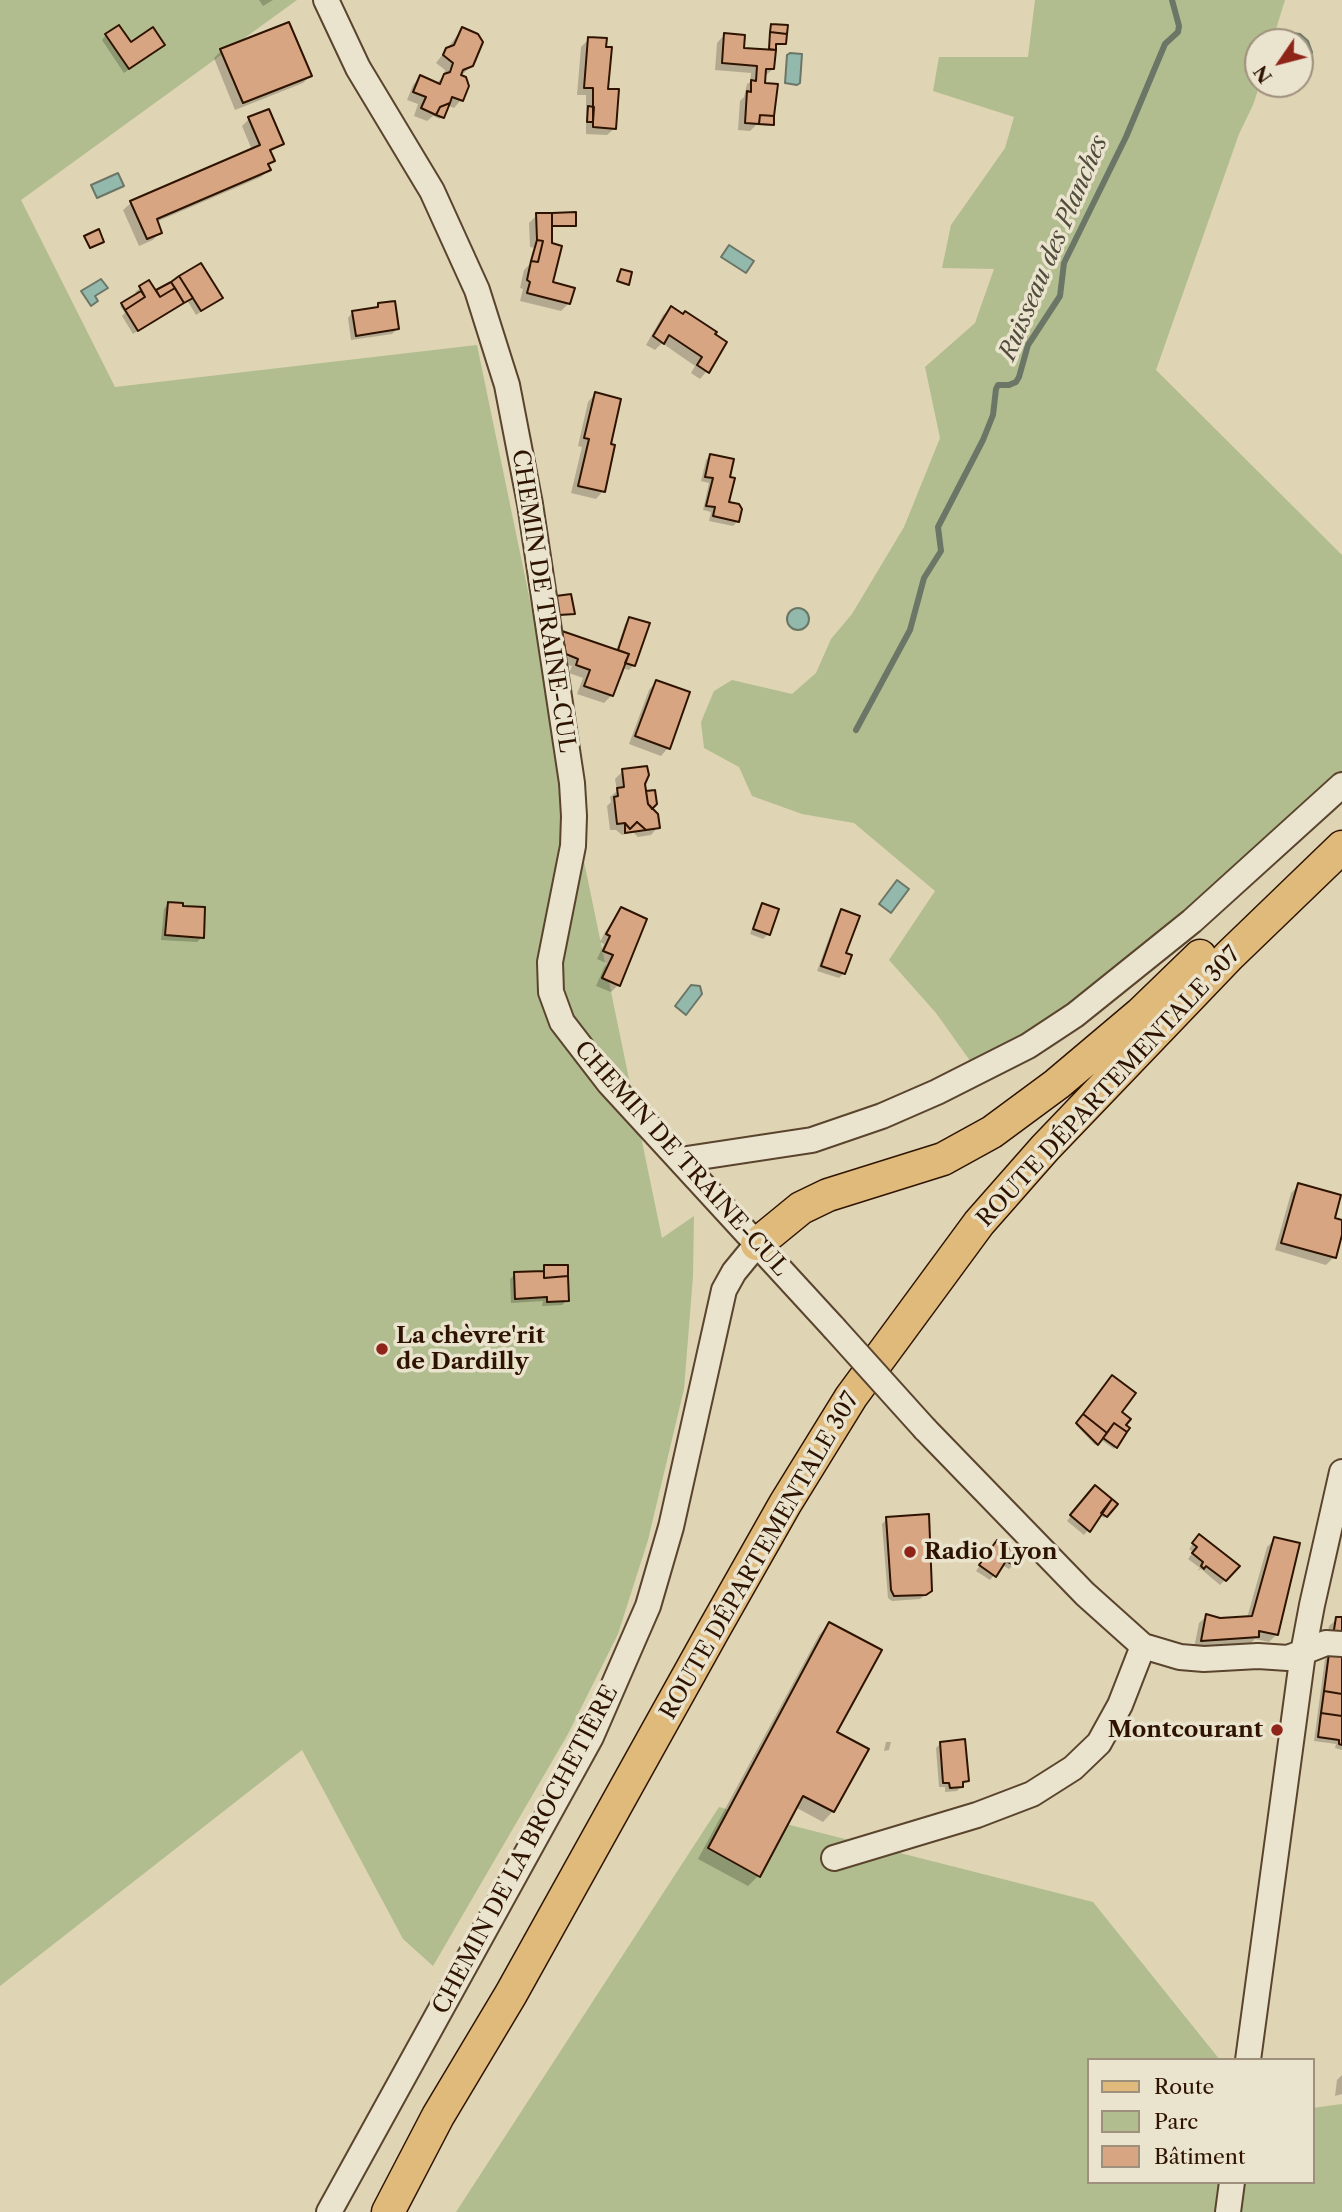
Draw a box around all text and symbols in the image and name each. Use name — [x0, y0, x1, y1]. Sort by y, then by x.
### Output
north arrow — [1244, 28, 1314, 98]
text: N — [1249, 61, 1277, 88]
water label: Ruisseau des Planches — [994, 131, 1114, 365]
street label: CHEMIN DE TRAINE-CUL — [505, 448, 581, 754]
street label: ROUTE DÉPARTEMENTALE 307 — [972, 941, 1246, 1233]
street label: CHEMIN DE TRAINE-CUL — [568, 1036, 794, 1282]
place label: La chèvre'rit de Dardilly — [396, 1322, 545, 1376]
marker: La chèvre'rit de Dardilly — [374, 1341, 390, 1357]
street label: ROUTE DÉPARTEMENTALE 307 — [655, 1387, 865, 1725]
place label: Radio Lyon — [924, 1538, 1058, 1566]
marker: Radio Lyon — [902, 1544, 918, 1560]
street label: CHEMIN DE LA BROCHETIÈRE — [427, 1681, 625, 2019]
place label: Montcourant — [1108, 1716, 1263, 1744]
marker: Montcourant — [1269, 1722, 1285, 1738]
legend — [1086, 2058, 1314, 2184]
text: Route — [1154, 2074, 1214, 2099]
text: Parc — [1154, 2109, 1198, 2134]
text: Bâtiment — [1154, 2144, 1245, 2169]

